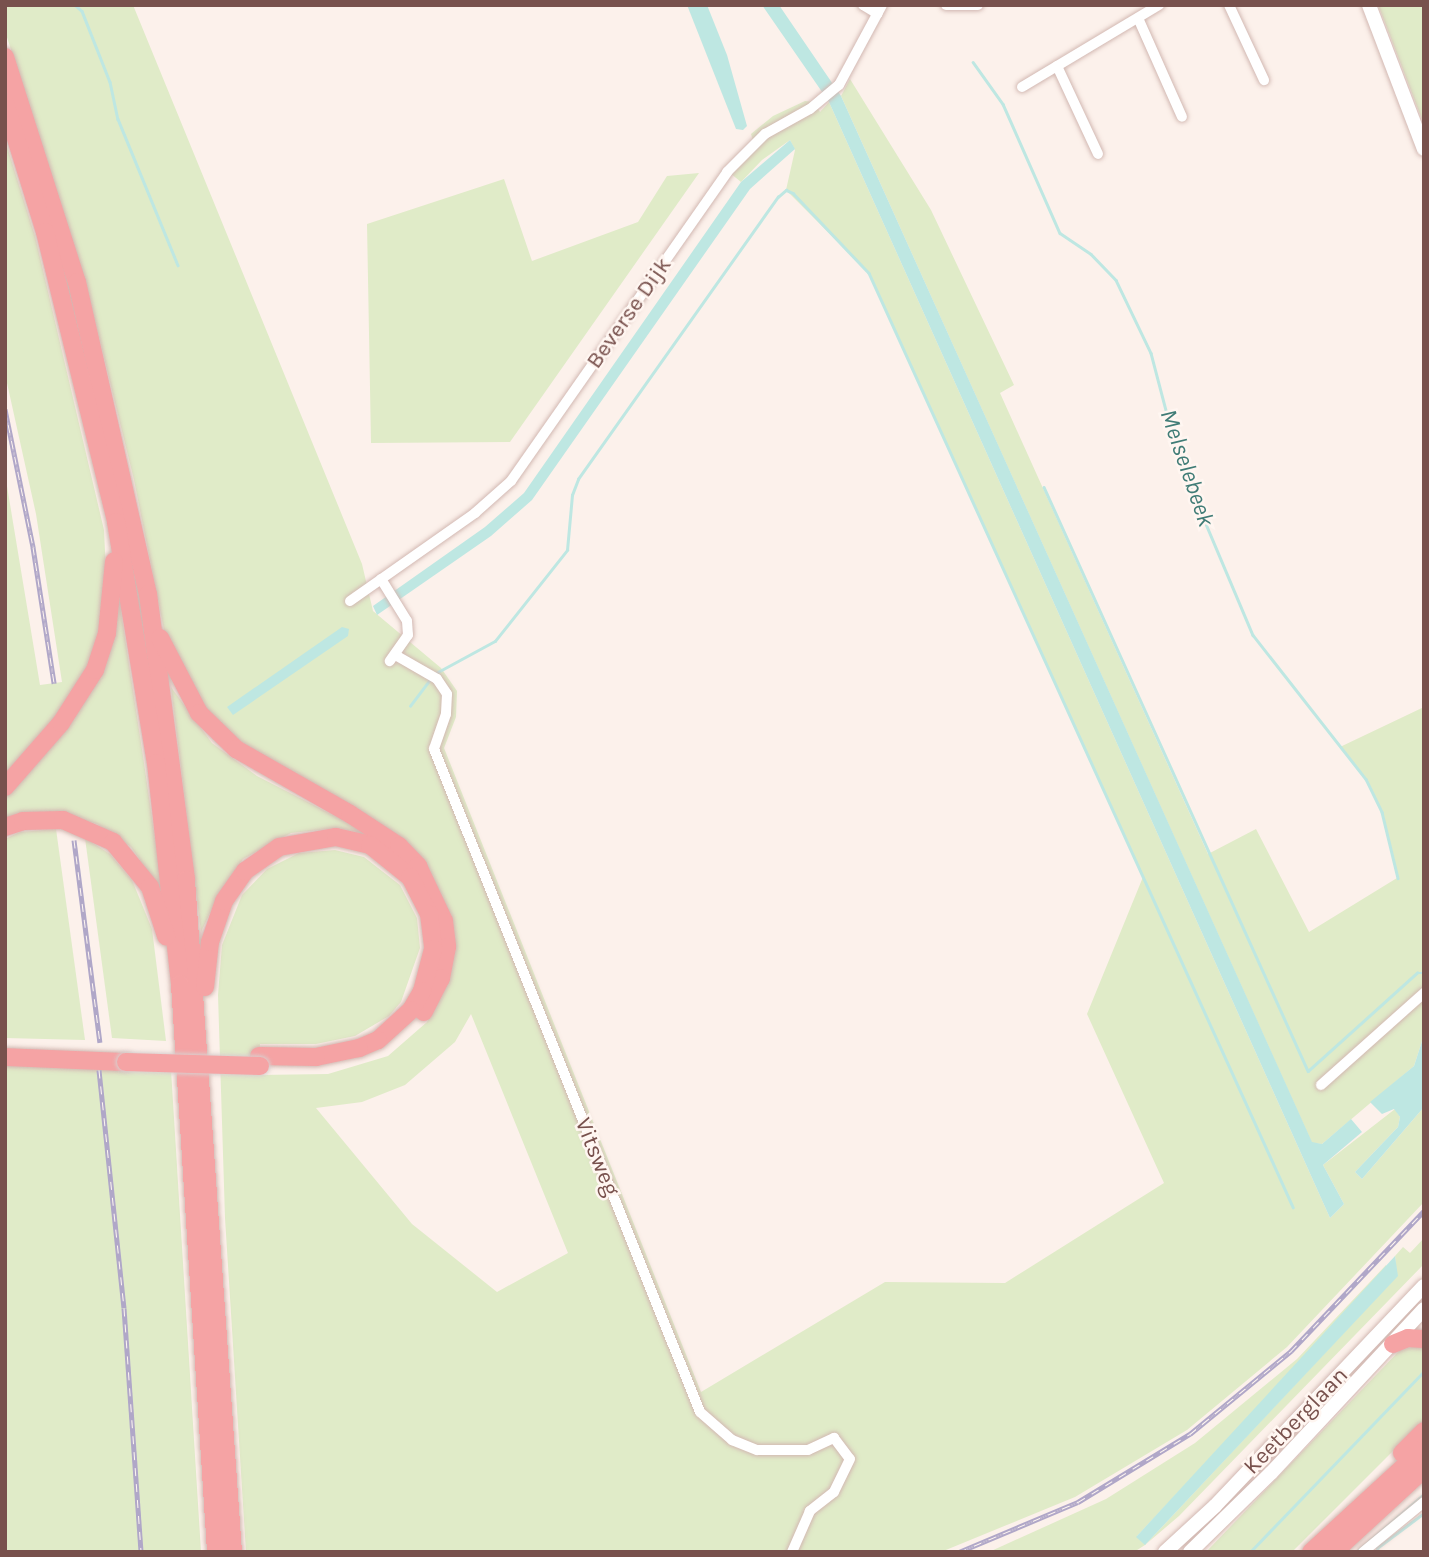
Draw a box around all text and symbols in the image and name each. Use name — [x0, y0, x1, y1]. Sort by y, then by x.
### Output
street label: Beverse Dijk — [581, 252, 677, 374]
water label: Melselebeek — [1154, 406, 1220, 530]
street label: Vitsweg — [569, 1114, 625, 1200]
street label: Keetberglaan — [1238, 1362, 1354, 1480]

